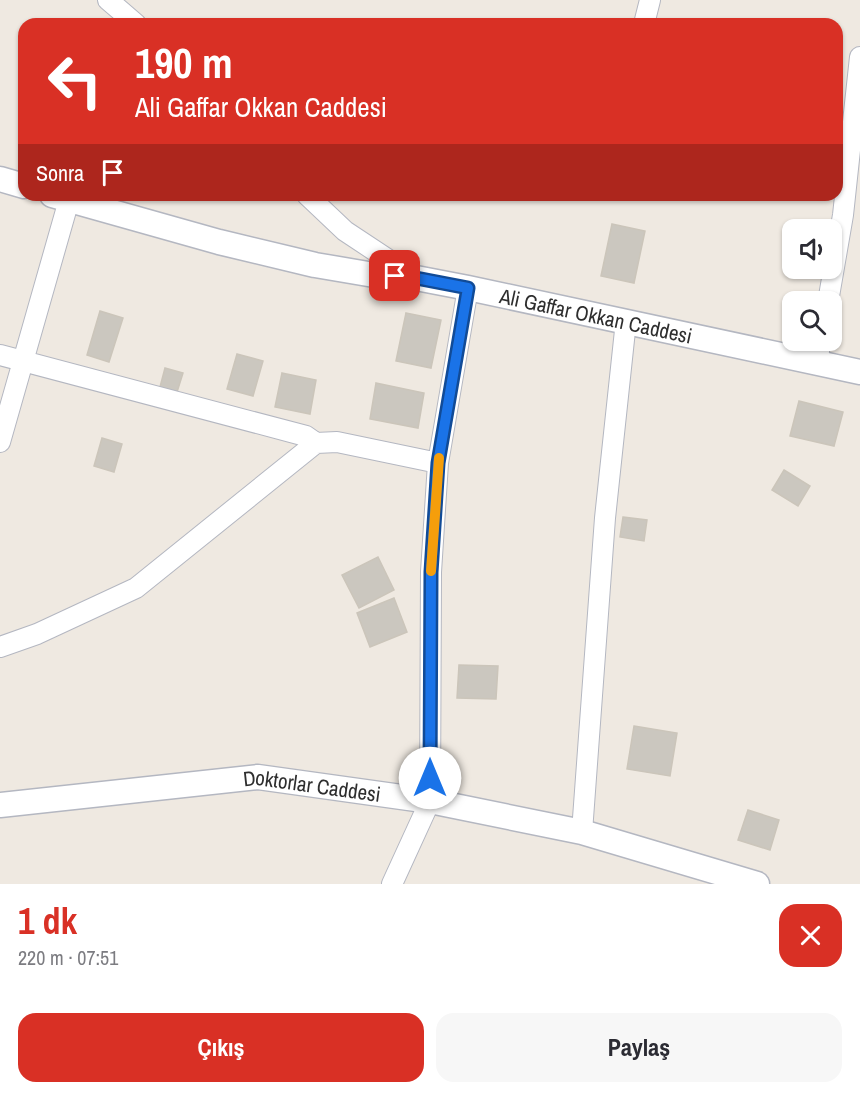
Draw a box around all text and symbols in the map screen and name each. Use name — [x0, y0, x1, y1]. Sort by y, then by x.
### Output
text: 190 m — [135, 35, 233, 91]
icon: left — [36, 42, 114, 120]
text: Ali Gaffar Okkan Caddesi — [135, 89, 387, 125]
icon: arrive — [96, 156, 129, 189]
text: Sonra — [36, 158, 84, 188]
map controls — [782, 219, 842, 351]
button: sound — [782, 219, 842, 279]
pin — [369, 250, 420, 301]
icon: arrive — [378, 259, 411, 292]
street label: Ali Gaffar Okkan Caddesi — [496, 280, 695, 350]
button: search — [782, 291, 842, 351]
position arrow — [398, 746, 462, 810]
street label: Doktorlar Caddesi — [242, 762, 383, 808]
text: 1 dk — [18, 897, 77, 945]
button: close — [779, 904, 842, 967]
text: 220 m · 07:51 — [18, 944, 118, 971]
button: Çıkış — [18, 1013, 424, 1082]
button: Paylaş — [436, 1013, 842, 1082]

